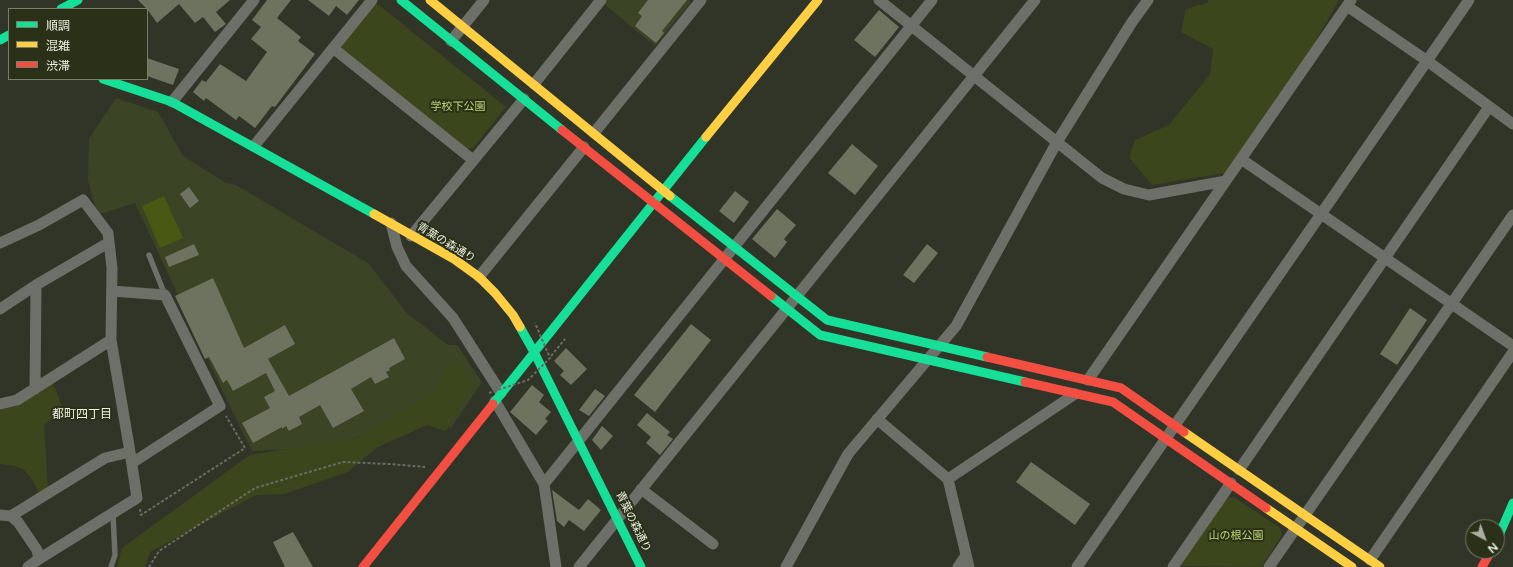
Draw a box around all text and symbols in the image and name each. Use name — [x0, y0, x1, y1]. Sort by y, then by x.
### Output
legend — [8, 8, 148, 80]
text: 順調 — [46, 19, 70, 33]
text: 混雑 — [46, 39, 70, 53]
text: 渋滞 — [46, 59, 70, 73]
park label: 学校下公園 — [431, 100, 485, 114]
street label: 青葉の森通り — [414, 220, 478, 266]
district label: 都町四丁目 — [52, 408, 112, 422]
street label: 青葉の森通り — [613, 489, 653, 555]
north arrow — [1465, 519, 1505, 559]
park label: 山の根公園 — [1209, 529, 1263, 543]
text: N — [1485, 540, 1500, 555]

